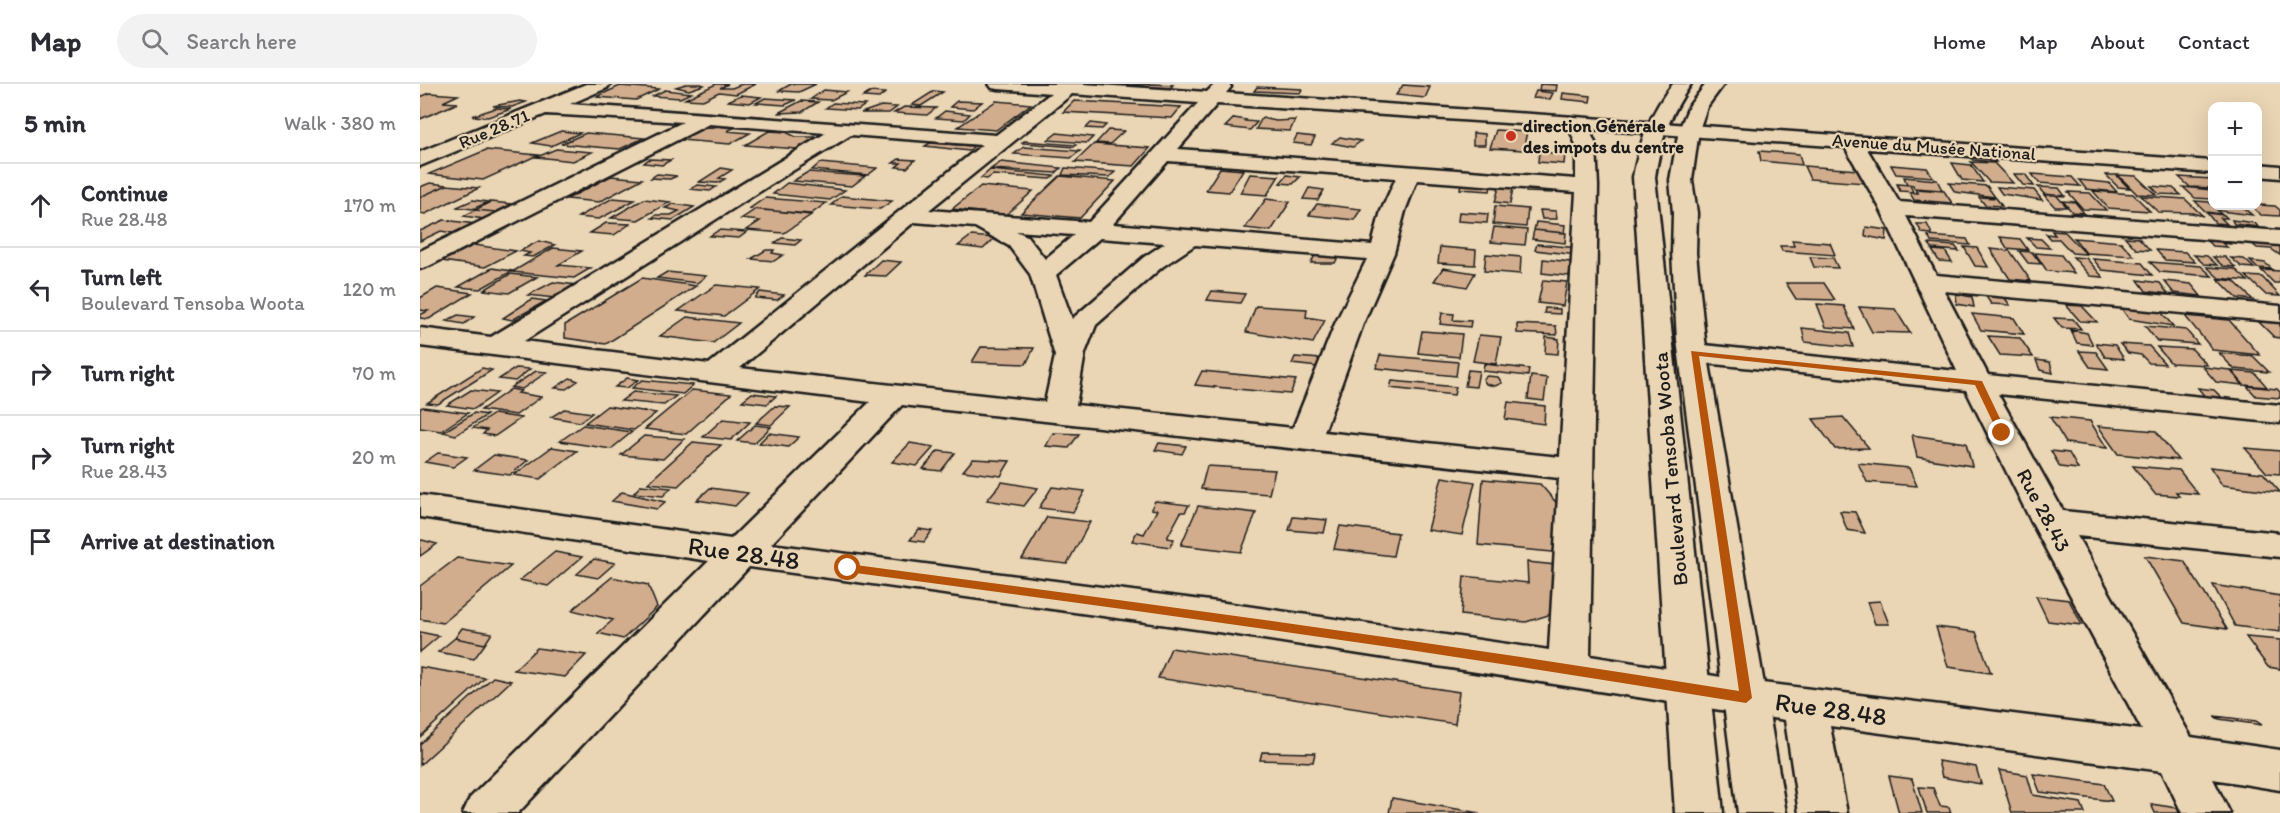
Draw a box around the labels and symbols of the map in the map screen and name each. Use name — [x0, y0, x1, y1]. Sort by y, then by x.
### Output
street label: Rue 28.71 — [455, 104, 533, 154]
place label: direction Générale des impots du centre — [1523, 115, 1684, 158]
marker: direction Générale des impots du centre — [1504, 129, 1518, 143]
street label: Avenue du Musée National — [1831, 129, 2037, 165]
street label: Boulevard Tensoba Woota — [1647, 351, 1693, 587]
route end — [1988, 419, 2014, 445]
street label: Rue 28.43 — [2012, 464, 2076, 556]
street label: Rue 28.48 — [686, 529, 802, 577]
route start — [834, 554, 860, 580]
street label: Rue 28.48 — [1773, 685, 1889, 733]

